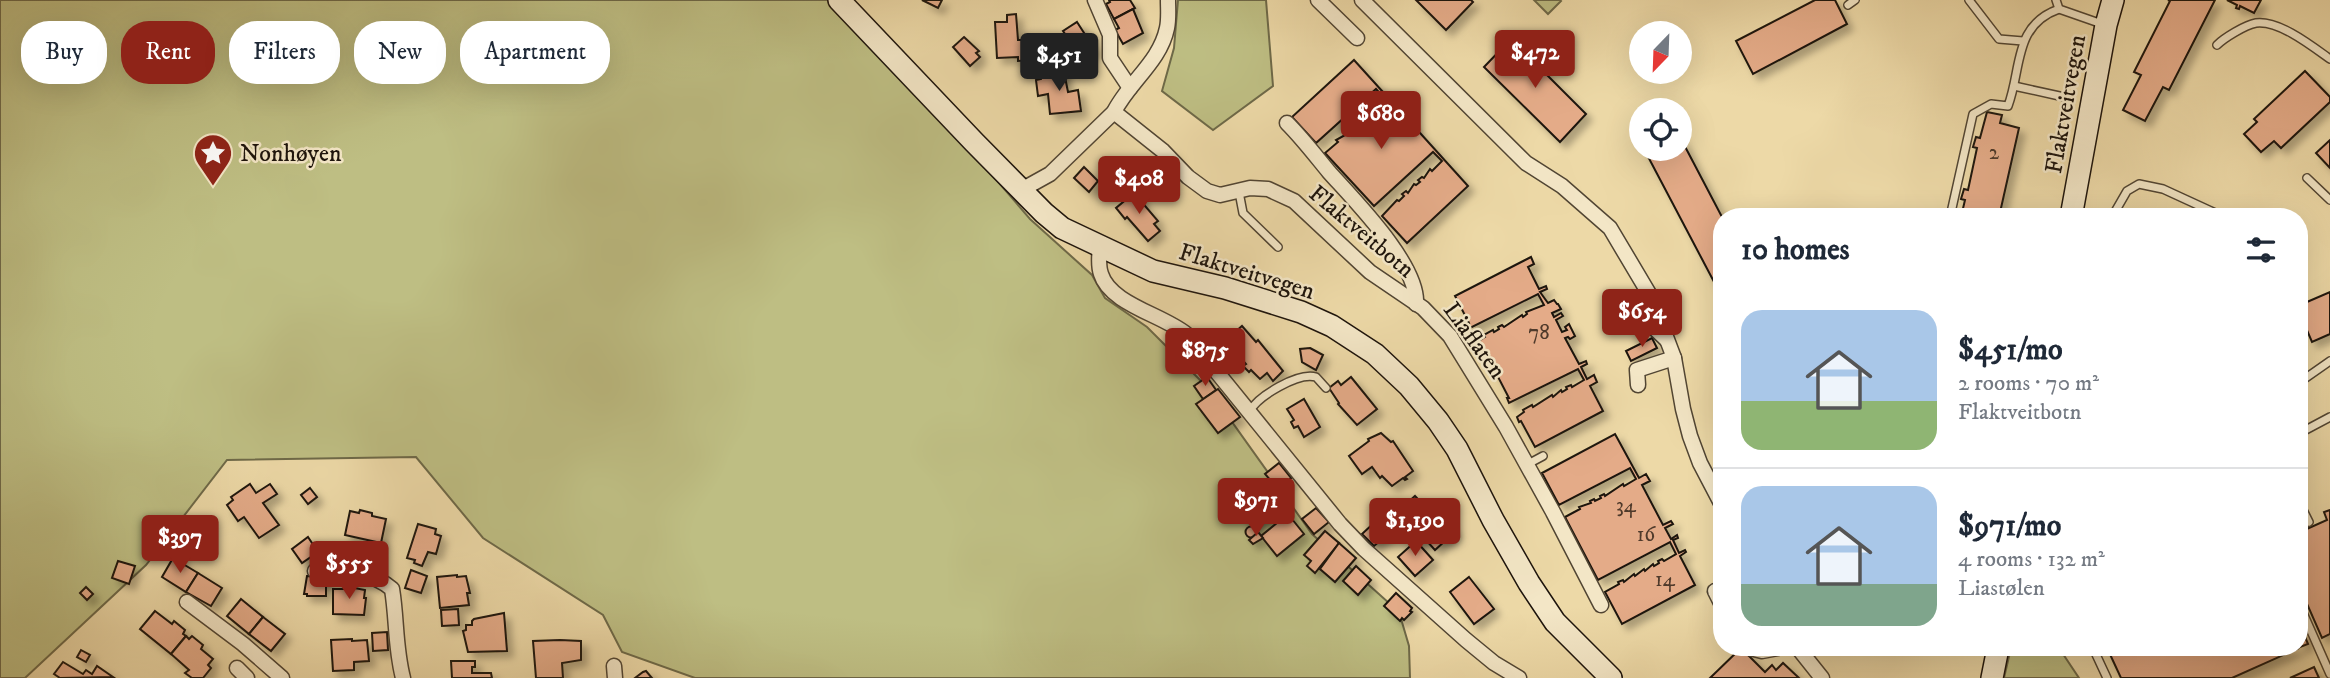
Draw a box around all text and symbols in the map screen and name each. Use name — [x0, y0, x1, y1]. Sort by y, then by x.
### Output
chip: Buy — [21, 21, 107, 84]
chip: Rent — [121, 21, 215, 84]
chip: Filters — [229, 21, 340, 84]
chip: New — [354, 21, 446, 84]
chip: Apartment — [460, 21, 610, 84]
north arrow — [1629, 21, 1692, 84]
map controls — [1629, 21, 1692, 161]
pin: $472 — [1494, 31, 1576, 90]
street label: Flaktveitvegen — [2039, 32, 2093, 176]
pin: $451 — [1018, 34, 1100, 93]
text: $472 — [1511, 38, 1559, 67]
text: $451 — [1036, 41, 1082, 70]
pin: $680 — [1340, 92, 1422, 151]
button: locate — [1629, 98, 1692, 161]
text: $680 — [1357, 99, 1405, 128]
place icon: Nonhøyen — [192, 132, 234, 187]
place label: Nonhøyen — [240, 139, 342, 169]
house number: 2 — [1989, 140, 2000, 166]
pin: $408 — [1098, 156, 1180, 216]
text: $408 — [1114, 164, 1164, 193]
street label: Flaktveitbotn — [1302, 179, 1421, 285]
icon: filters — [2242, 231, 2280, 269]
text: 10 homes — [1741, 232, 1850, 269]
street label: Flaktveitvegen — [1175, 237, 1319, 307]
pin: $654 — [1601, 290, 1683, 349]
street label: Liaflaten — [1436, 296, 1512, 385]
text: $654 — [1618, 297, 1666, 326]
house number: 78 — [1528, 320, 1550, 346]
pin: $875 — [1164, 328, 1246, 388]
text: $451/mo — [1958, 332, 2063, 369]
text: $875 — [1181, 336, 1229, 365]
icon: home — [1797, 338, 1881, 422]
text: 2 rooms · 70 m² — [1958, 369, 2099, 398]
text: Flaktveitbotn — [1958, 398, 2082, 427]
pin: $971 — [1215, 478, 1297, 538]
text: $971 — [1234, 486, 1278, 515]
house number: 34 — [1616, 493, 1637, 519]
pin: $1,190 — [1358, 498, 1472, 558]
text: $1,190 — [1385, 506, 1445, 535]
text: $971/mo — [1958, 508, 2061, 545]
icon: home — [1797, 514, 1881, 598]
pin: $397 — [139, 516, 221, 575]
house number: 16 — [1637, 522, 1656, 548]
text: $397 — [158, 523, 202, 552]
pin: $555 — [308, 542, 390, 601]
text: 4 rooms · 132 m² — [1958, 545, 2105, 574]
text: $555 — [326, 549, 372, 578]
house number: 14 — [1655, 567, 1676, 593]
text: Liastølen — [1958, 574, 2045, 603]

